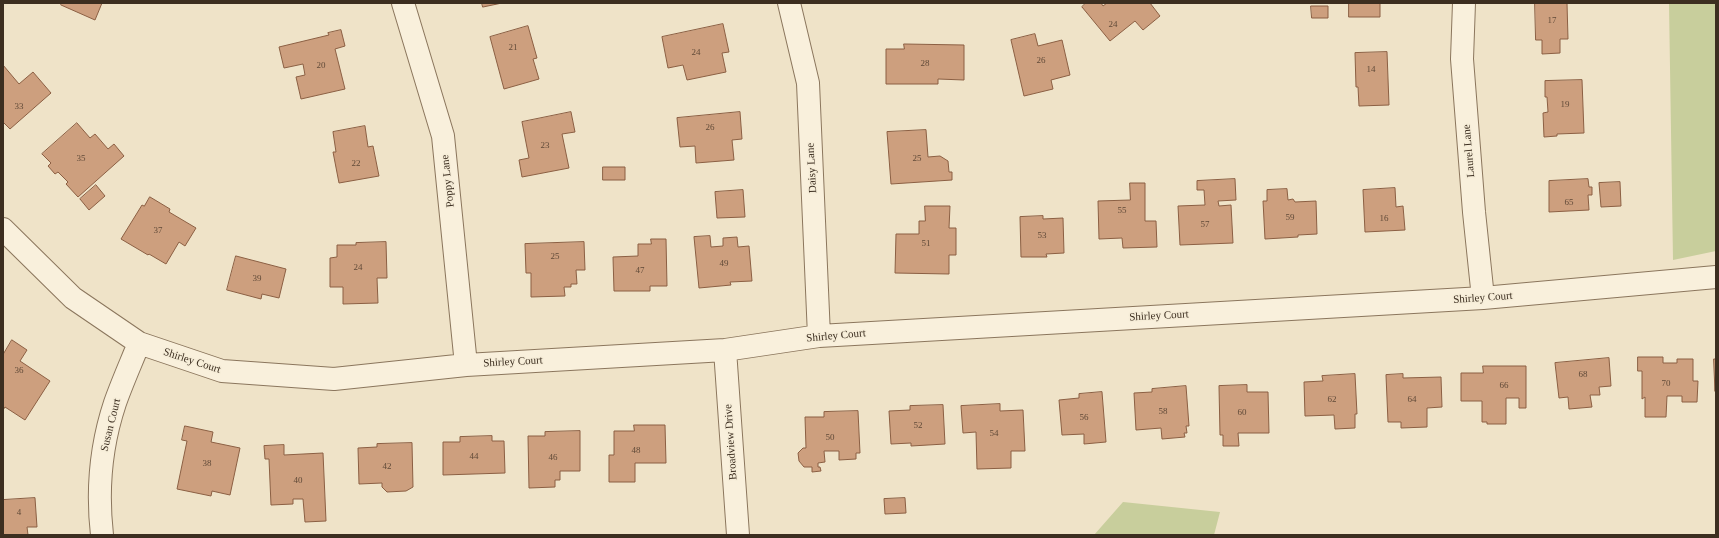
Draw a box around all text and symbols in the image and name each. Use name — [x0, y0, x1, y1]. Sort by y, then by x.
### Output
house number: 17 — [1548, 16, 1556, 26]
house number: 24 — [1108, 20, 1118, 30]
house number: 21 — [508, 43, 518, 53]
house number: 24 — [692, 48, 700, 58]
house number: 26 — [1036, 56, 1046, 66]
house number: 28 — [920, 59, 930, 69]
house number: 20 — [316, 61, 326, 71]
house number: 14 — [1366, 65, 1376, 75]
house number: 19 — [1560, 100, 1570, 110]
house number: 33 — [14, 102, 24, 112]
house number: 26 — [706, 123, 714, 133]
street label: Laurel Lane — [1460, 124, 1478, 178]
house number: 23 — [540, 141, 550, 151]
street label: Daisy Lane — [804, 142, 820, 194]
house number: 35 — [76, 154, 86, 164]
street label: Poppy Lane — [439, 154, 457, 208]
house number: 25 — [912, 154, 922, 164]
house number: 22 — [352, 159, 360, 169]
house number: 65 — [1564, 198, 1574, 208]
house number: 55 — [1118, 206, 1126, 216]
house number: 59 — [1286, 213, 1294, 223]
house number: 16 — [1380, 214, 1388, 224]
house number: 57 — [1200, 220, 1210, 230]
house number: 37 — [154, 226, 162, 236]
house number: 53 — [1038, 231, 1046, 241]
house number: 51 — [922, 239, 930, 249]
house number: 25 — [550, 252, 560, 262]
house number: 49 — [720, 259, 728, 269]
house number: 24 — [354, 263, 362, 273]
house number: 47 — [636, 266, 644, 276]
house number: 39 — [252, 274, 262, 284]
street label: Shirley Court — [1453, 289, 1513, 307]
street label: Shirley Court — [1129, 308, 1189, 324]
street label: Shirley Court — [806, 327, 866, 345]
street label: Shirley Court — [162, 346, 222, 376]
street label: Shirley Court — [483, 354, 543, 370]
house number: 36 — [14, 366, 24, 376]
house number: 68 — [1578, 370, 1588, 380]
house number: 70 — [1662, 379, 1670, 389]
house number: 66 — [1500, 381, 1508, 391]
house number: 62 — [1328, 395, 1336, 405]
house number: 64 — [1408, 395, 1416, 405]
street label: Susan Court — [98, 397, 124, 453]
street label: Broadview Drive — [722, 404, 740, 480]
house number: 58 — [1158, 407, 1168, 417]
house number: 60 — [1238, 408, 1246, 418]
house number: 56 — [1080, 413, 1088, 423]
house number: 52 — [914, 421, 922, 431]
house number: 54 — [990, 429, 998, 439]
house number: 50 — [826, 433, 834, 443]
house number: 48 — [632, 446, 640, 456]
house number: 44 — [470, 452, 478, 462]
house number: 46 — [548, 453, 558, 463]
house number: 38 — [202, 459, 212, 469]
house number: 42 — [382, 462, 392, 472]
house number: 40 — [294, 476, 302, 486]
house number: 4 — [17, 508, 21, 518]

